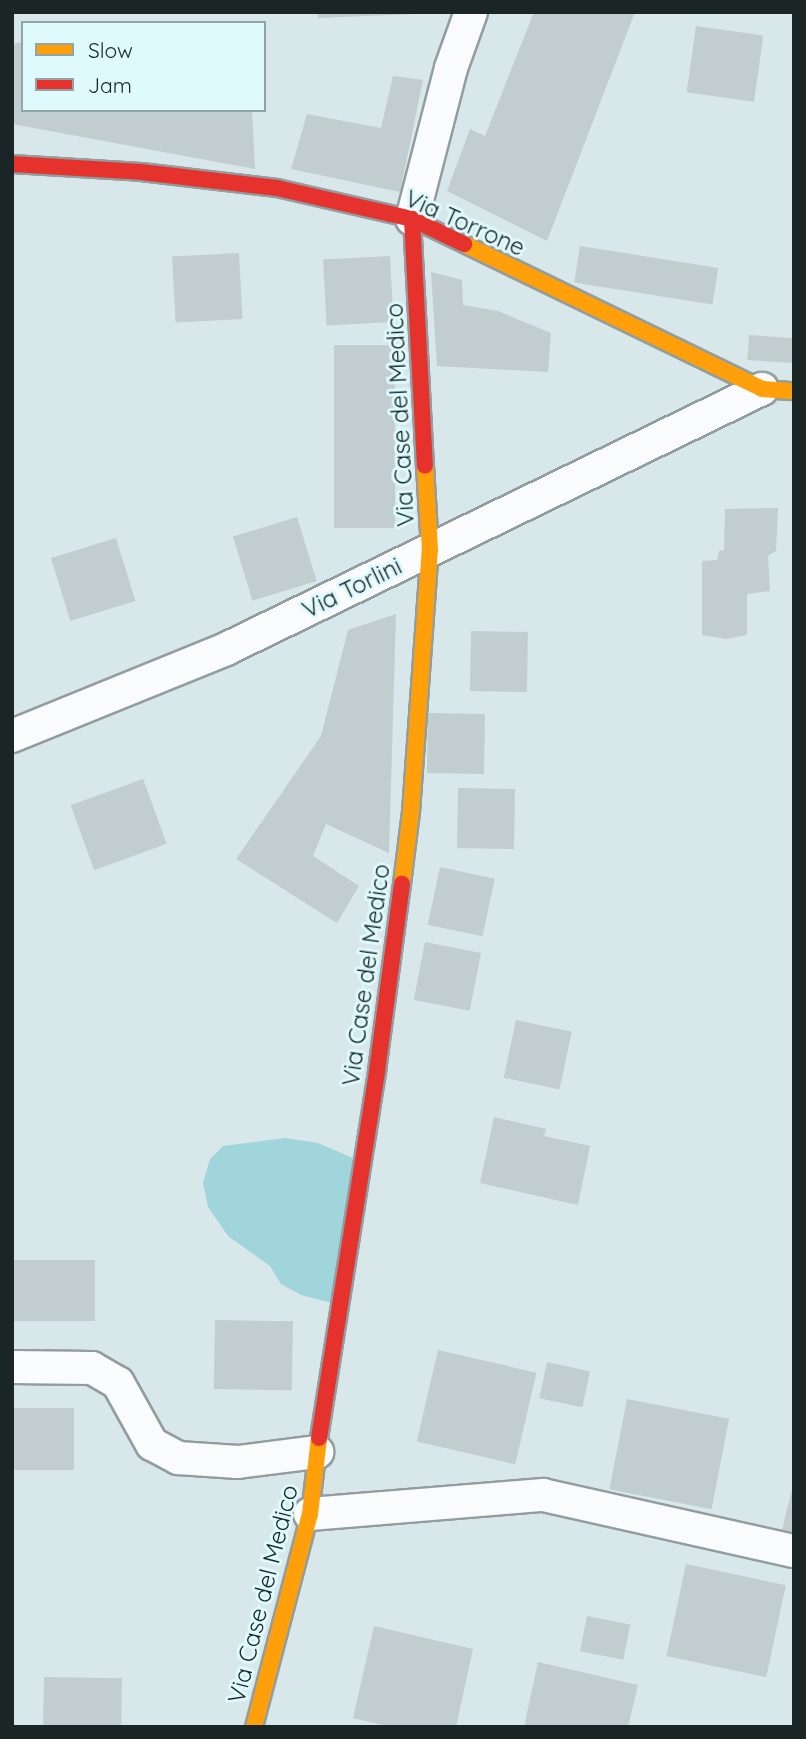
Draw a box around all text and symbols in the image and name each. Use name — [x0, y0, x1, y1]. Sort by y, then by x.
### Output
legend — [21, 21, 266, 112]
text: Slow — [88, 37, 133, 63]
text: Jam — [88, 72, 132, 98]
street label: Via Torrone — [401, 184, 529, 262]
street label: Via Case del Medico — [380, 302, 420, 528]
street label: Via Torlini — [298, 552, 406, 624]
street label: Via Case del Medico — [336, 862, 396, 1088]
street label: Via Case del Medico — [222, 1482, 304, 1706]

